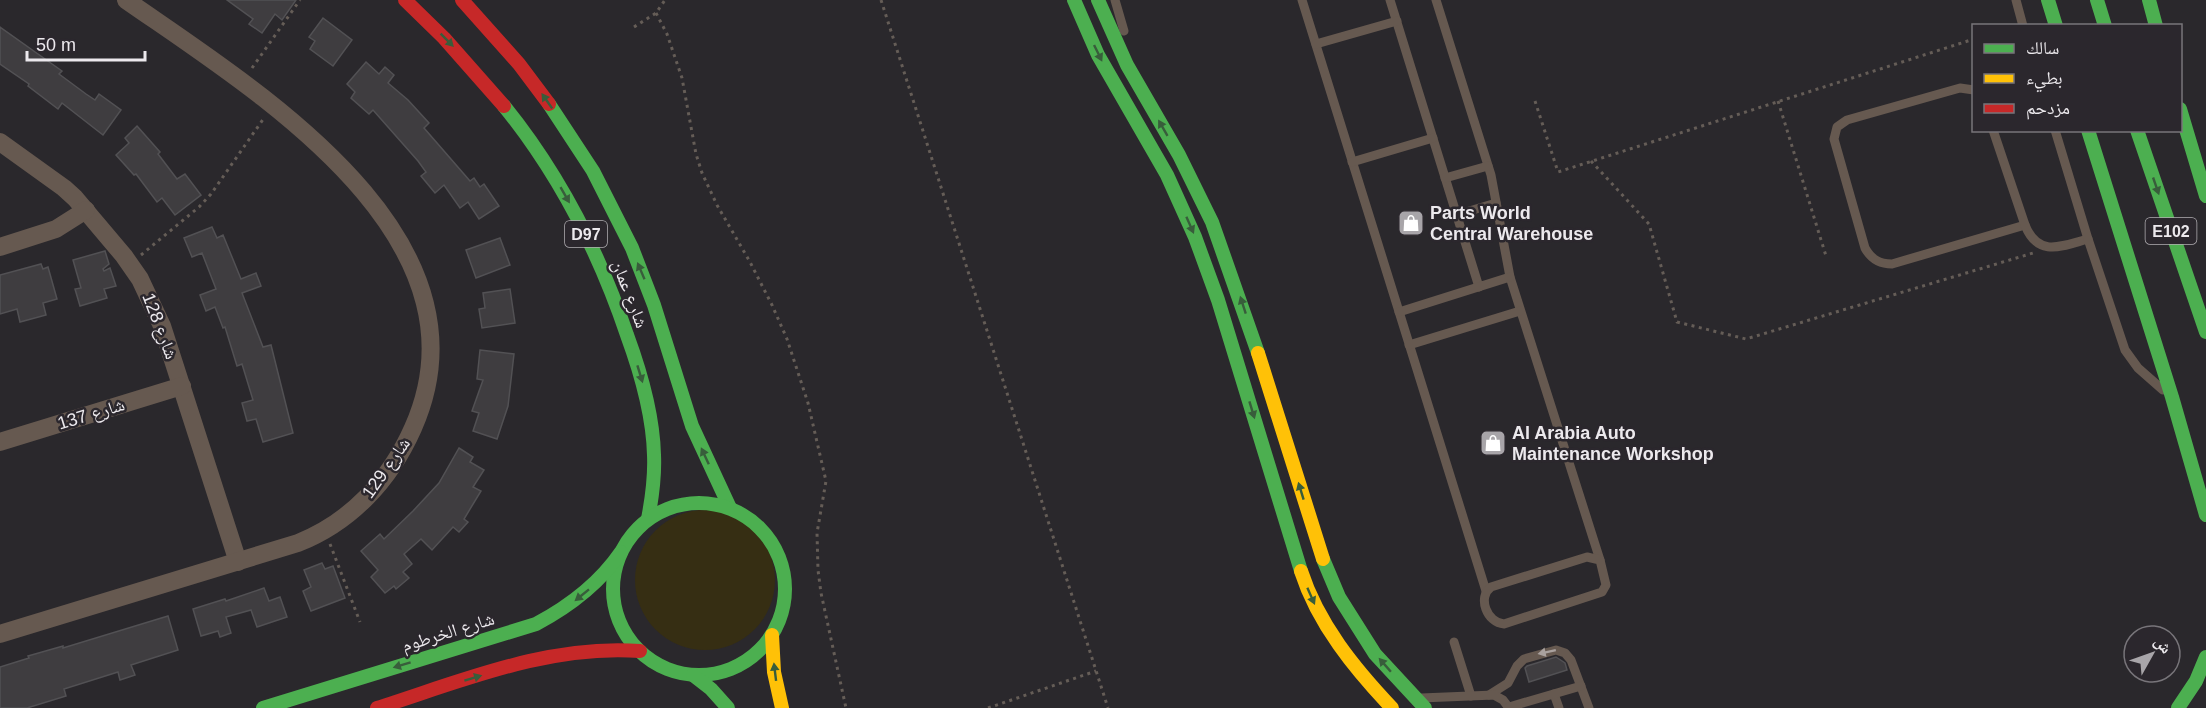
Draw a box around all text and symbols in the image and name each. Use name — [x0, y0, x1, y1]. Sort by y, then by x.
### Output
scale bar — [27, 24, 146, 62]
legend — [1972, 24, 2182, 132]
one-way arrow — [439, 33, 453, 47]
text: 50 m — [36, 35, 76, 55]
text: سالك — [2026, 38, 2059, 58]
one-way arrow — [1093, 45, 1103, 62]
text: بطيء — [2026, 68, 2063, 93]
one-way arrow — [541, 94, 553, 110]
text: مزدحم — [2026, 98, 2070, 120]
one-way arrow — [1158, 119, 1168, 136]
one-way arrow — [2151, 177, 2161, 195]
one-way arrow — [560, 187, 570, 204]
place label: Parts World Central Warehouse — [1430, 203, 1593, 244]
shop icon: Parts World Central Warehouse — [1396, 208, 1426, 238]
one-way arrow — [1186, 216, 1195, 234]
road number: E102 — [2146, 218, 2196, 244]
road number: D97 — [565, 221, 607, 247]
street label: شارع عمان — [607, 257, 652, 331]
one-way arrow — [637, 263, 646, 280]
street label: شارع 128 — [137, 290, 182, 362]
one-way arrow — [1237, 296, 1247, 314]
one-way arrow — [636, 365, 645, 383]
street label: شارع 137 — [55, 394, 127, 435]
one-way arrow — [1248, 401, 1257, 419]
place label: Al Arabia Auto Maintenance Workshop — [1512, 423, 1714, 464]
shop icon: Al Arabia Auto Maintenance Workshop — [1478, 428, 1508, 458]
street label: شارع 129 — [358, 434, 415, 503]
one-way arrow — [700, 447, 709, 464]
one-way arrow — [1296, 482, 1305, 500]
one-way arrow — [1306, 587, 1316, 605]
one-way arrow — [575, 588, 590, 601]
street label: شارع الخرطوم — [399, 608, 497, 657]
north arrow — [2122, 624, 2182, 684]
text: ش — [2150, 633, 2175, 657]
one-way arrow — [1537, 648, 1556, 657]
one-way arrow — [1379, 658, 1392, 673]
one-way arrow — [393, 661, 411, 670]
one-way arrow — [770, 662, 780, 681]
one-way arrow — [464, 673, 482, 683]

